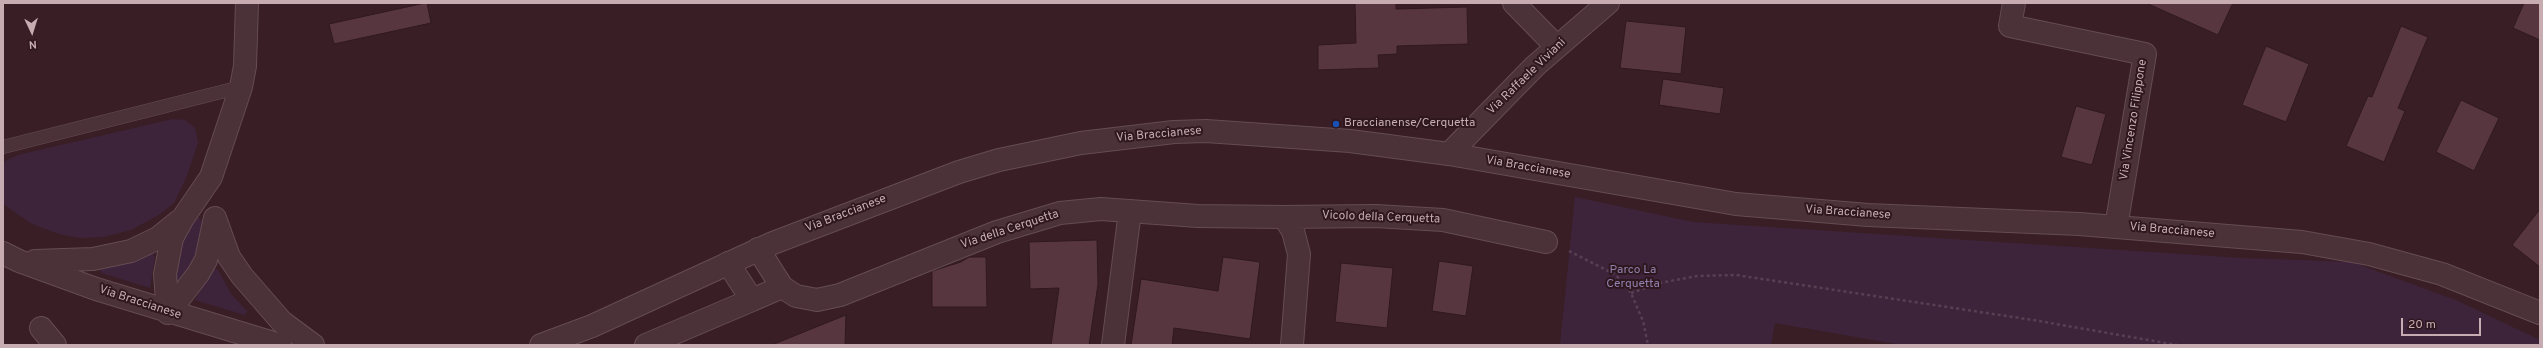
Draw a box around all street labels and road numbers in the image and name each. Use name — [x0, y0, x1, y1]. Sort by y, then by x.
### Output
street label: Via Raffaele Viviani — [1485, 36, 1569, 118]
street label: Via Vincenzo Filippone — [2117, 58, 2151, 182]
street label: Via Braccianese — [1116, 124, 1202, 146]
street label: Via Braccianese — [1485, 153, 1571, 183]
street label: Via Braccianese — [803, 192, 889, 236]
street label: Via Braccianese — [1805, 203, 1891, 223]
street label: Via della Cerquetta — [959, 207, 1061, 253]
street label: Vicolo della Cerquetta — [1321, 209, 1441, 227]
street label: Via Braccianese — [2129, 220, 2215, 242]
street label: Via Braccianese — [97, 283, 183, 323]

